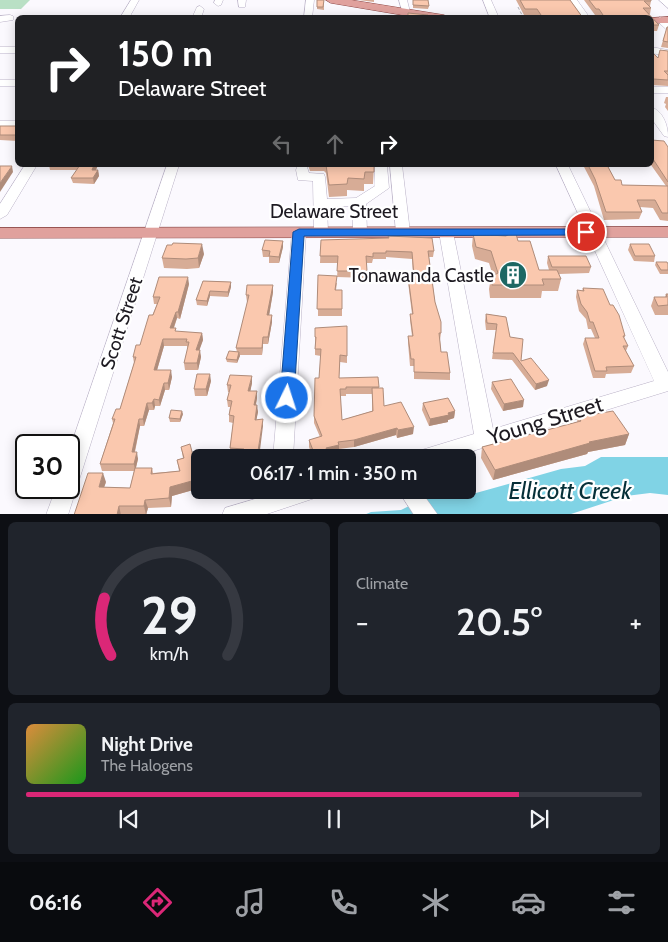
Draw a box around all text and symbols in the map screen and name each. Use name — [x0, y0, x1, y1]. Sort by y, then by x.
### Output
text: 150 m — [118, 32, 213, 75]
icon: right — [35, 35, 100, 100]
text: Delaware Street — [118, 75, 266, 102]
icon: left — [268, 130, 296, 158]
icon: ahead — [321, 130, 349, 158]
icon: right — [374, 130, 402, 158]
street label: Delaware Street — [270, 200, 399, 223]
pin — [565, 211, 607, 253]
icon: arrive — [572, 218, 600, 246]
building icon: Tonawanda Castle — [498, 260, 528, 290]
place label: Tonawanda Castle — [349, 264, 494, 287]
street label: Scott Street — [96, 273, 147, 372]
position arrow — [260, 371, 312, 423]
street label: Young Street — [483, 390, 607, 451]
speed limit sign: 30 — [15, 434, 80, 499]
text: 06:17 · 1 min · 350 m — [250, 462, 417, 485]
water label: Ellicott Creek — [508, 476, 632, 505]
text: Climate — [356, 574, 408, 593]
text: 29 — [141, 584, 197, 647]
text: 20.5° — [456, 598, 542, 645]
text: − — [356, 605, 368, 639]
text: + — [630, 605, 642, 639]
text: km/h — [149, 643, 189, 664]
text: Night Drive — [101, 733, 193, 756]
text: The Halogens — [101, 756, 193, 775]
icon: previous — [115, 805, 143, 833]
icon: pause — [320, 805, 348, 833]
icon: next — [525, 805, 553, 833]
icon: directions — [140, 885, 175, 920]
icon: music — [233, 885, 268, 920]
icon: phone — [326, 885, 361, 920]
icon: climate — [418, 885, 453, 920]
icon: car — [511, 885, 546, 920]
icon: filters — [604, 885, 639, 920]
text: 06:16 — [29, 889, 82, 916]

